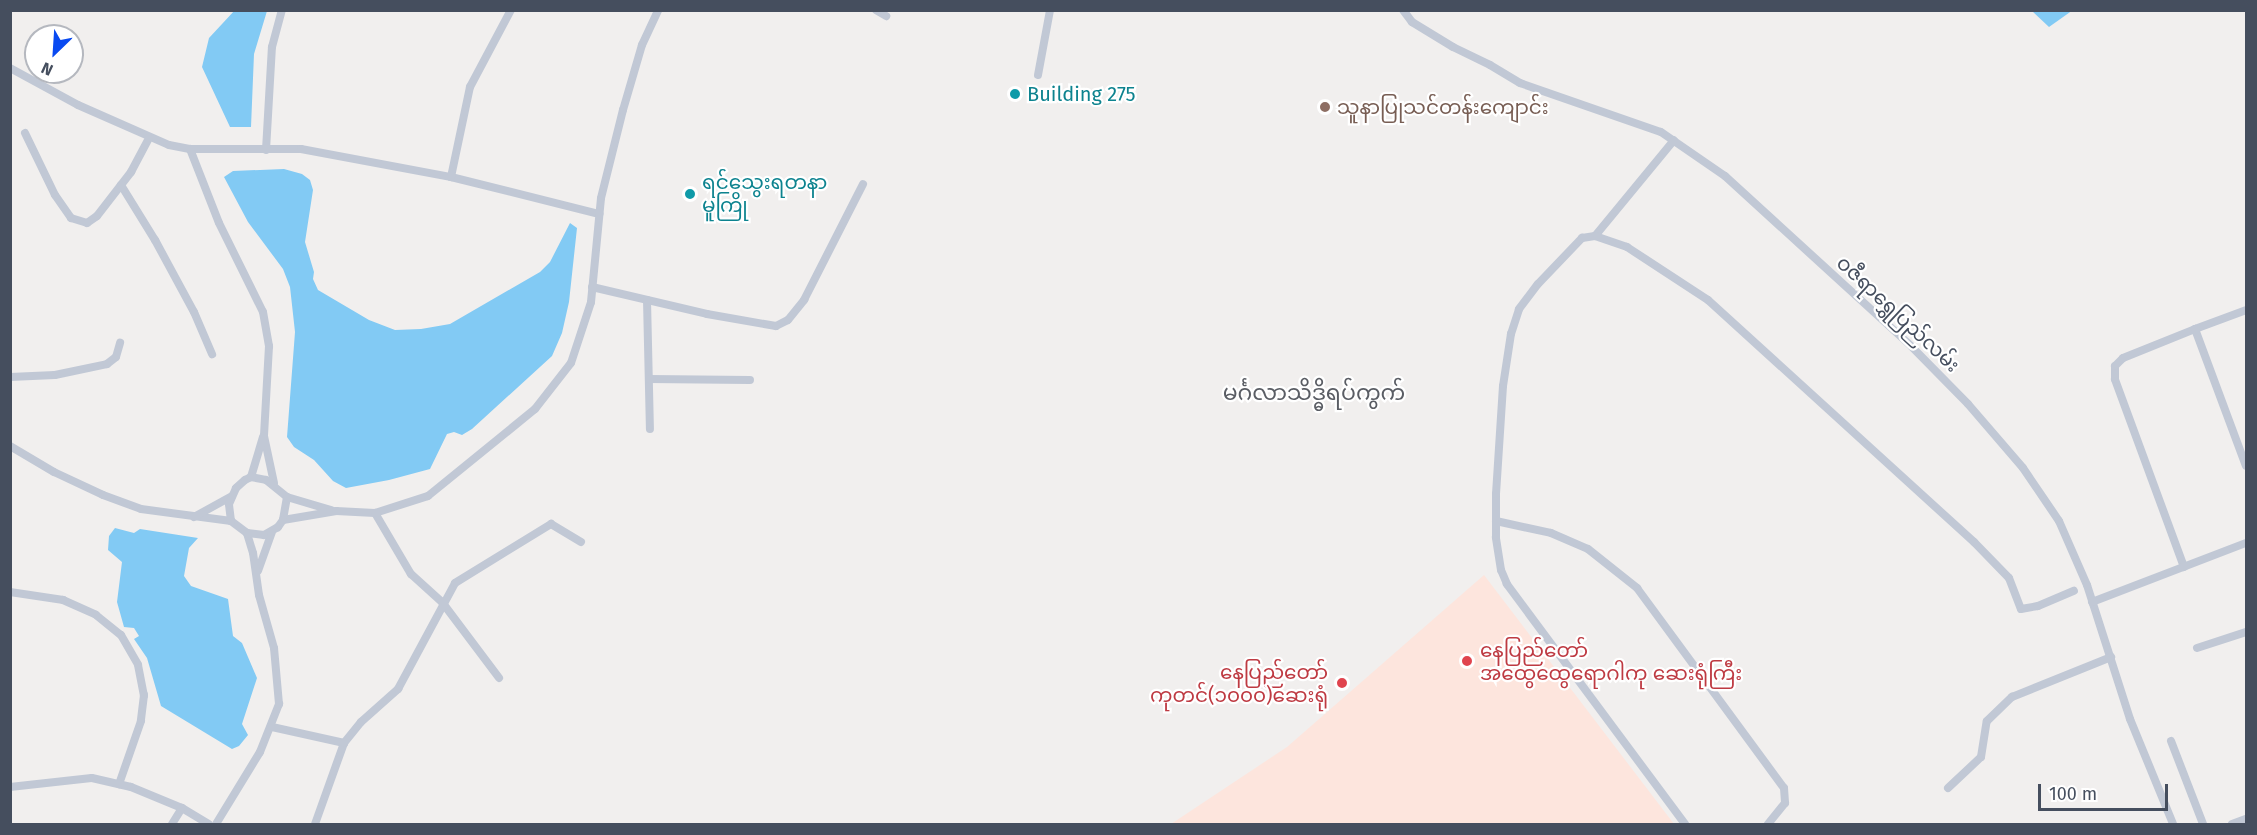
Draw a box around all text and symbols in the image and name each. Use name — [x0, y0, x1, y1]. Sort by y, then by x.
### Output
north arrow — [24, 24, 84, 84]
text: N — [38, 58, 56, 80]
place label: Building 275 — [1027, 82, 1136, 106]
marker: Building 275 — [1008, 87, 1022, 101]
place label: သူနာပြုသင်တန်းကျောင်း — [1337, 95, 1549, 119]
marker: သူနာပြုသင်တန်းကျောင်း — [1318, 100, 1332, 114]
place label: ရင်သွေးရတနာ မူကြို — [702, 170, 827, 217]
marker: ရင်သွေးရတနာ မူကြို — [683, 187, 697, 201]
street label: ဝဇီရာရွှေပြည်လမ်း — [1832, 251, 1964, 377]
district label: မင်္ဂလာသိဒ္ဓိရပ်ကွက် — [1223, 380, 1405, 406]
place label: နေပြည်တော် အထွေထွေရောဂါကု ဆေးရုံကြီး — [1480, 638, 1742, 685]
marker: နေပြည်တော် အထွေထွေရောဂါကု ဆေးရုံကြီး — [1458, 652, 1476, 670]
place label: နေပြည်တော် ကုတင်(၁၀၀၀)ဆေးရုံ — [1150, 660, 1328, 707]
marker: နေပြည်တော် ကုတင်(၁၀၀၀)ဆေးရုံ — [1333, 674, 1351, 692]
scale bar — [2041, 772, 2172, 810]
text: 100 m — [2049, 783, 2097, 805]

